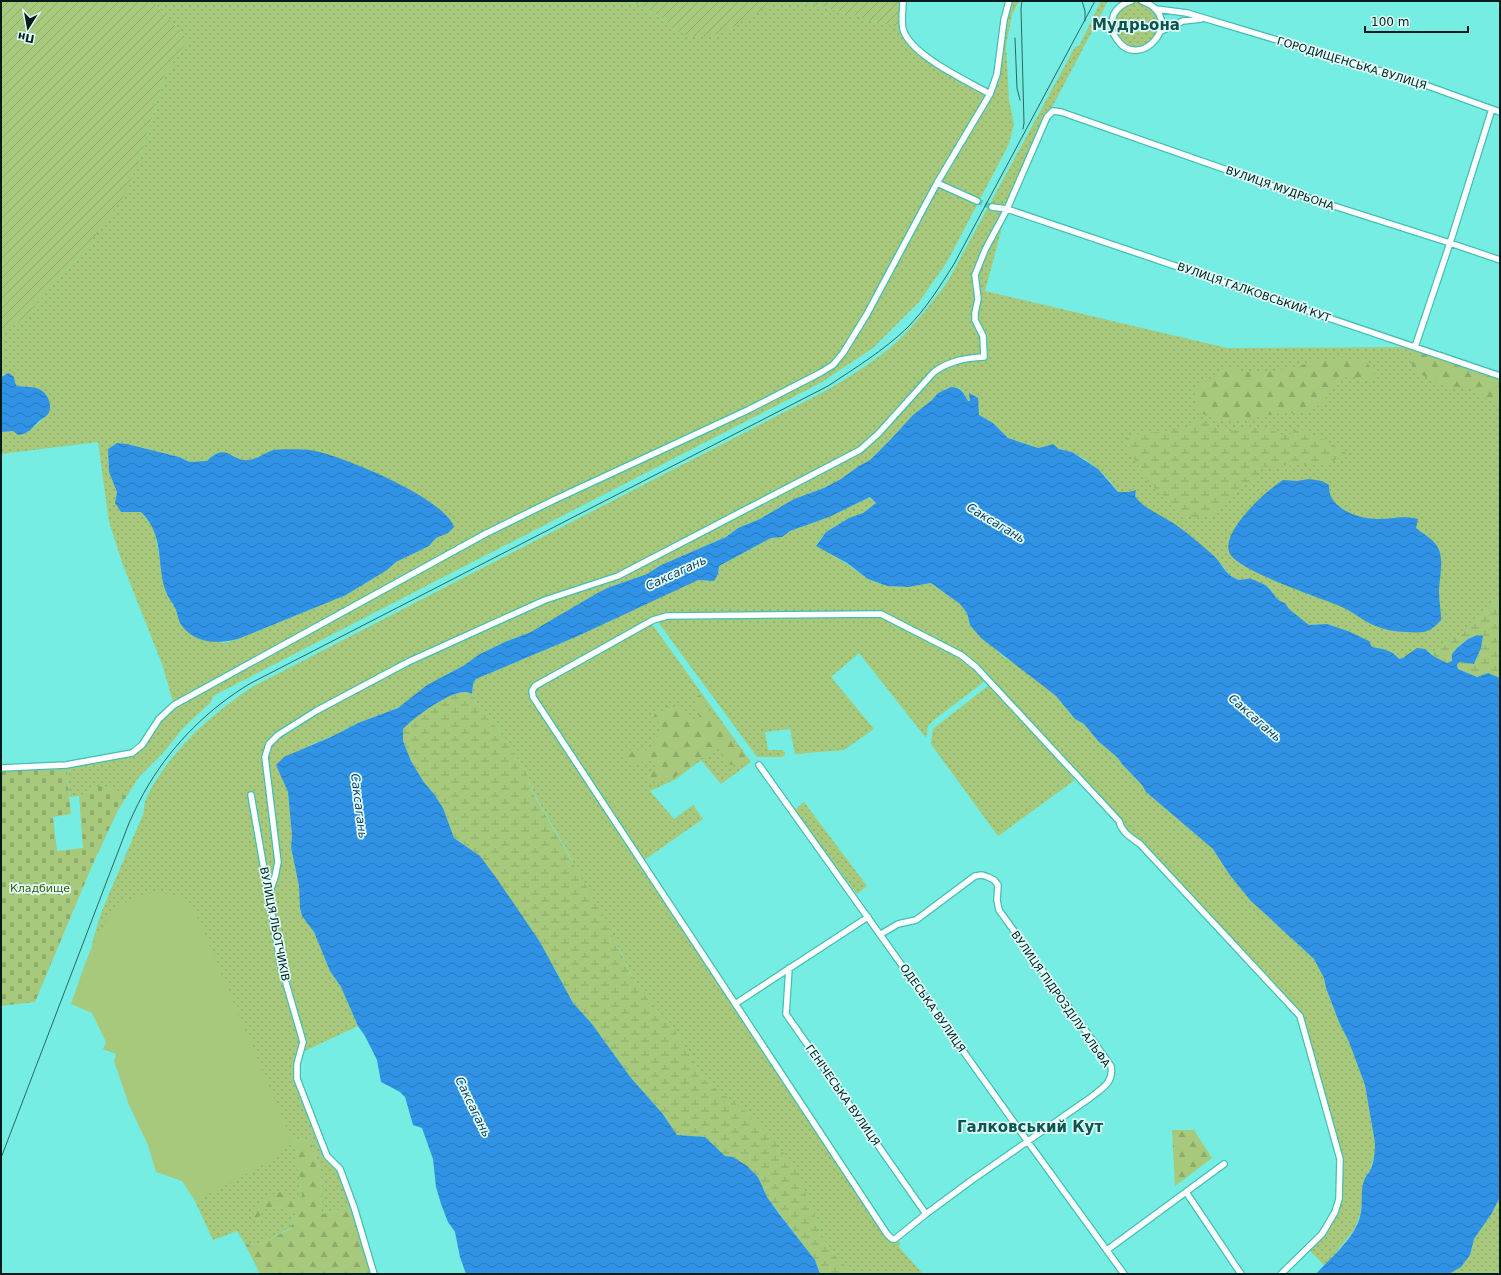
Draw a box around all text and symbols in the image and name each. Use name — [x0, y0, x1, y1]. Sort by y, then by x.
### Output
north arrow — [8, 8, 48, 48]
scale bar — [1365, 8, 1468, 34]
text: 100 m — [1371, 15, 1409, 29]
district label: Мудрьона — [1092, 16, 1180, 34]
text: Пн — [17, 29, 36, 45]
street label: ГОРОДИЩЕНСЬКА ВУЛИЦЯ — [1275, 34, 1428, 92]
street label: ВУЛИЦЯ МУДРЬОНА — [1224, 164, 1336, 213]
street label: ВУЛИЦЯ ГАЛКОВСЬКИЙ КУТ — [1176, 260, 1332, 325]
water label: Саксагань — [964, 500, 1028, 546]
water label: Саксагань — [643, 553, 709, 593]
water label: Саксагань — [1226, 691, 1284, 745]
water label: Саксагань — [348, 773, 370, 839]
street label: ВУЛИЦЯ ЛЬОТЧИКІВ — [257, 866, 292, 982]
park label: Кладбище — [10, 882, 70, 895]
street label: ВУЛИЦЯ ПІДРОЗДІЛУ АЛЬФА — [1008, 929, 1113, 1070]
street label: ОДЕСЬКА ВУЛИЦЯ — [897, 961, 968, 1055]
street label: ГЕНІЧЕСЬКА ВУЛИЦЯ — [803, 1042, 883, 1148]
water label: Саксагань — [452, 1074, 494, 1140]
district label: Галковський Кут — [957, 1118, 1103, 1136]

